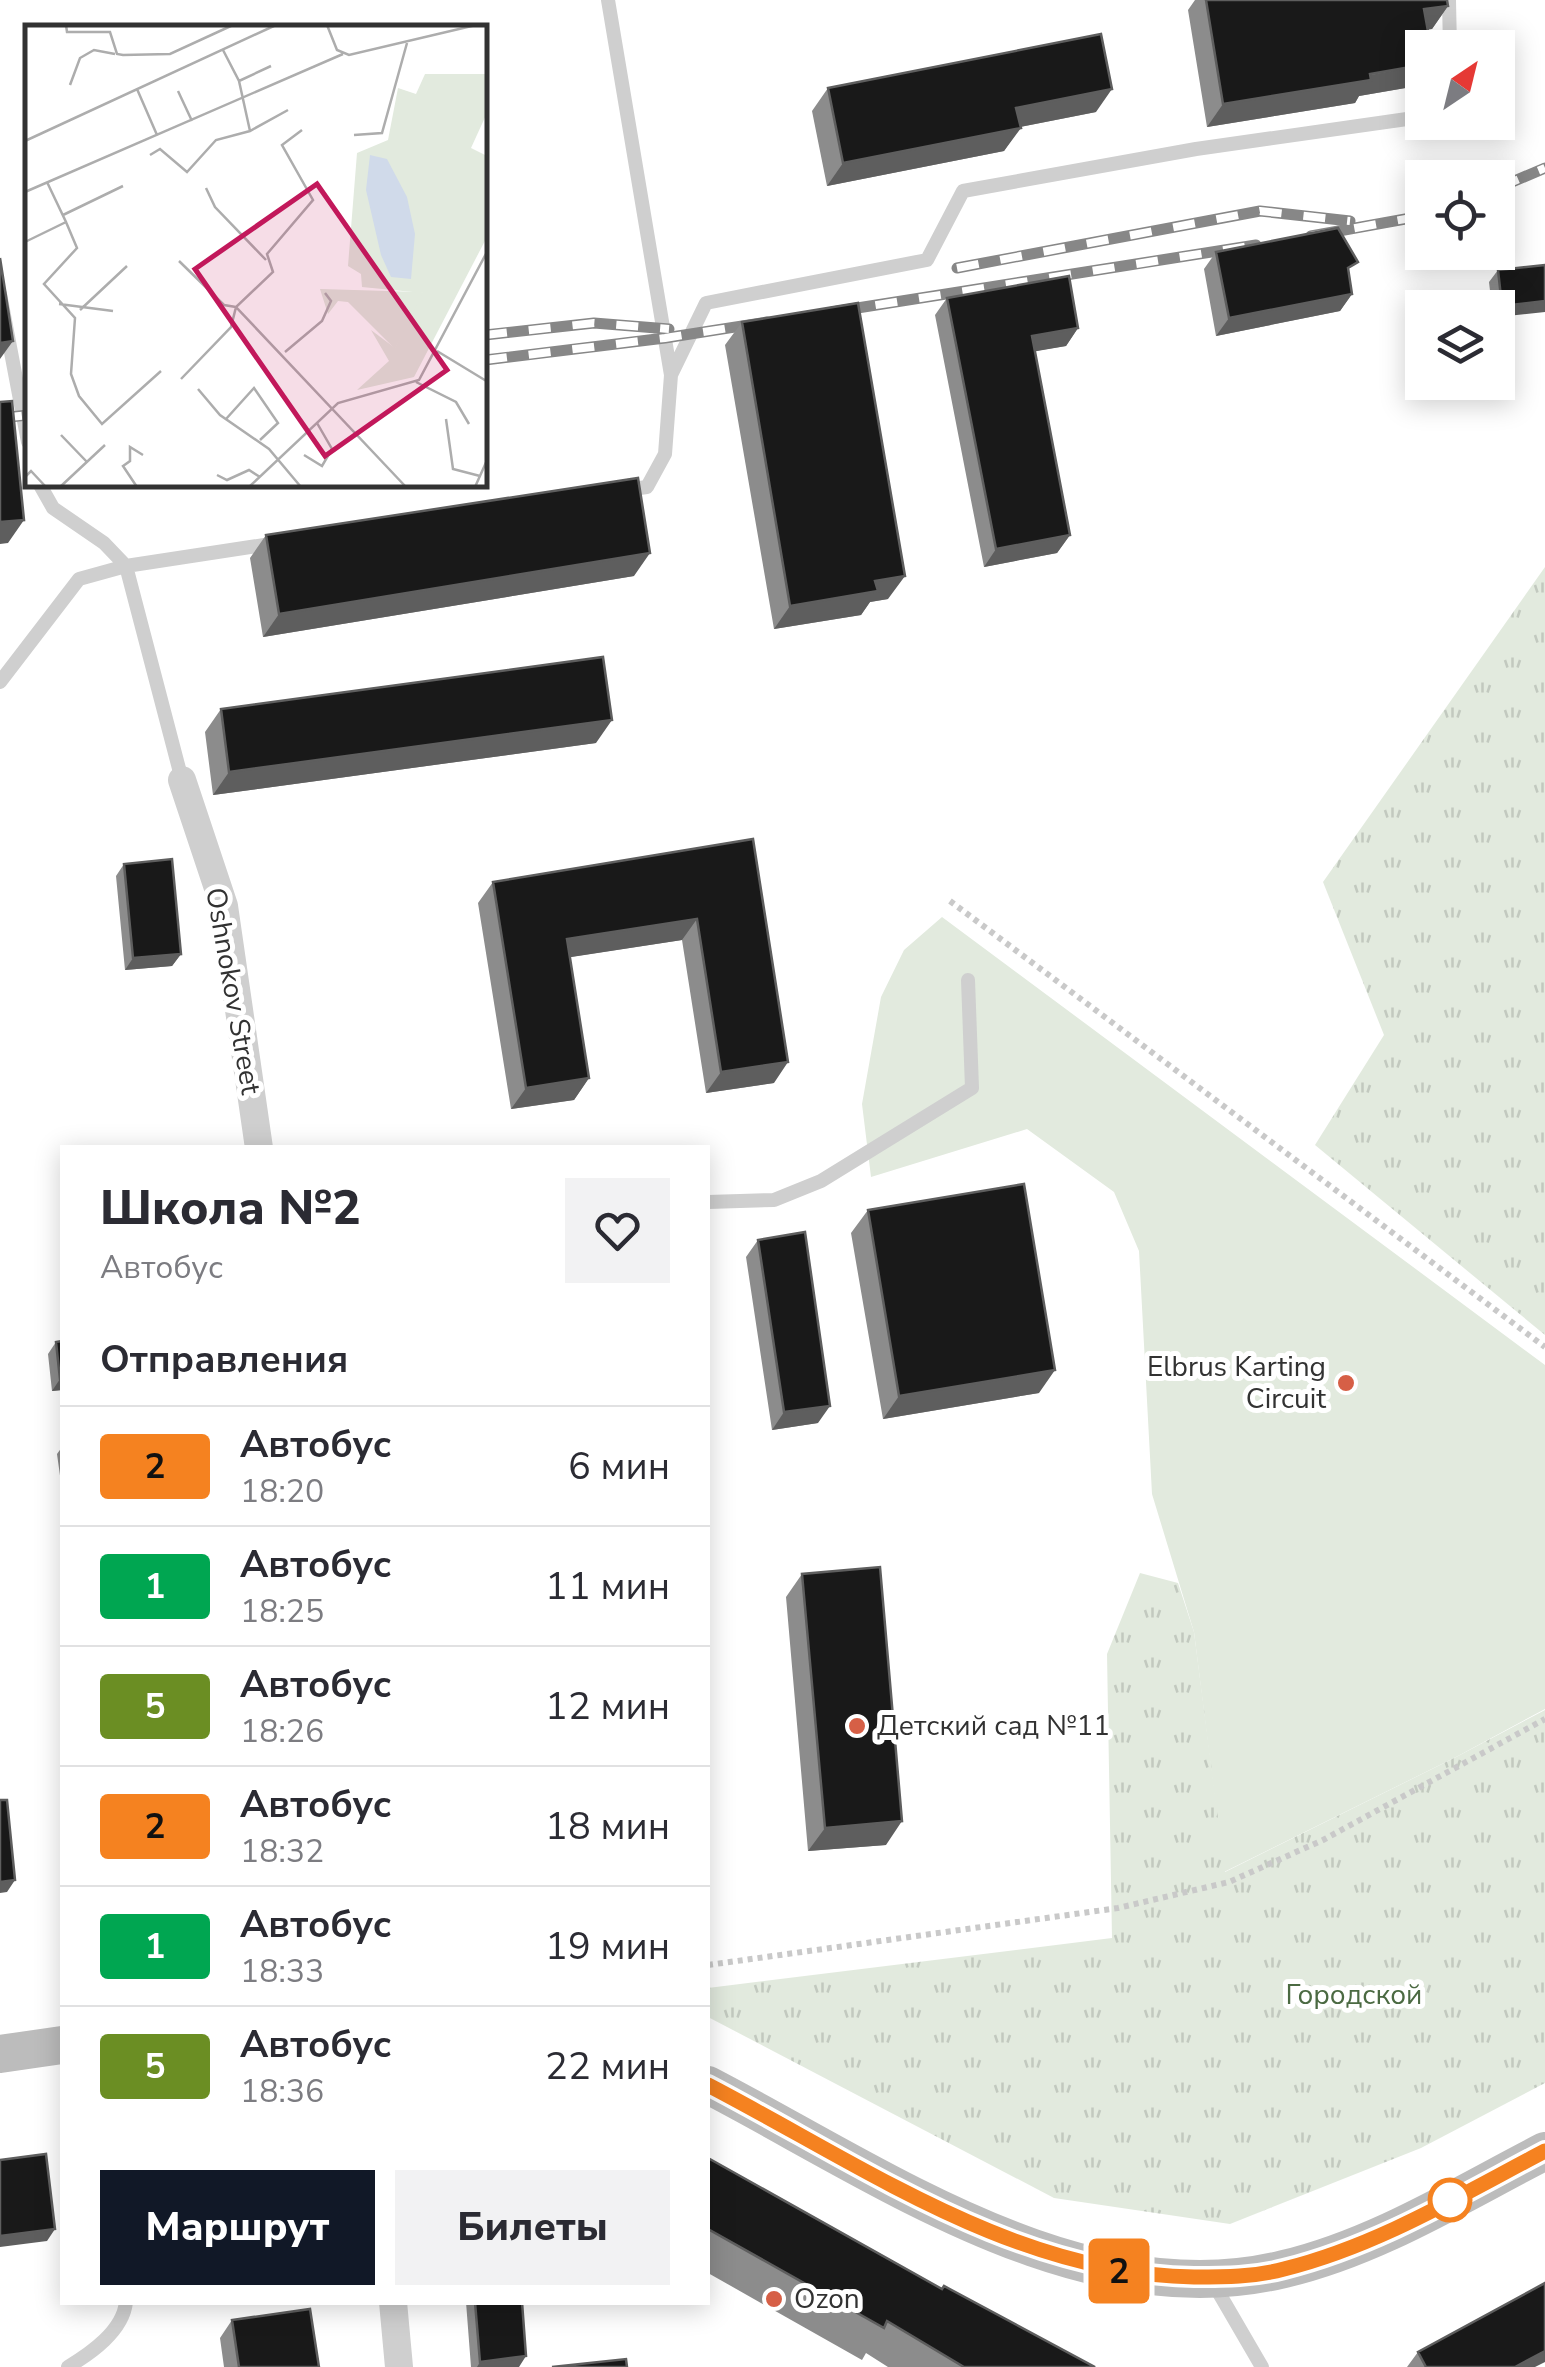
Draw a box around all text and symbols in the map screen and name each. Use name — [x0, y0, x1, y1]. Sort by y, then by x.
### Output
inset map — [25, 25, 488, 488]
north arrow — [1405, 30, 1515, 140]
map controls — [1405, 30, 1515, 400]
button: locate — [1405, 160, 1515, 270]
button: layers — [1405, 290, 1515, 400]
street label: Oshnokov Street — [196, 885, 270, 1098]
text: Школа №2 — [100, 1175, 361, 1241]
button: heart — [565, 1178, 670, 1283]
text: Автобус — [100, 1246, 223, 1289]
text: Отправления — [100, 1334, 348, 1385]
place label: Elbrus Karting Circuit — [1147, 1348, 1326, 1418]
marker: Elbrus Karting Circuit — [1335, 1372, 1357, 1394]
text: Автобус — [240, 1419, 391, 1470]
text: 6 мин — [568, 1441, 670, 1492]
text: 2 — [144, 1443, 166, 1490]
text: 18:20 — [240, 1470, 324, 1513]
text: Автобус — [240, 1539, 391, 1590]
text: 11 мин — [545, 1561, 670, 1612]
text: 1 — [144, 1563, 166, 1610]
text: 18:25 — [240, 1590, 324, 1633]
text: Автобус — [240, 1659, 391, 1710]
text: 12 мин — [545, 1681, 670, 1732]
text: 5 — [144, 1683, 166, 1730]
place label: Детский сад №11 — [877, 1707, 1110, 1745]
text: 18:26 — [240, 1710, 324, 1753]
marker: Детский сад №11 — [846, 1715, 868, 1737]
text: Автобус — [240, 1779, 391, 1830]
text: 18 мин — [545, 1801, 670, 1852]
text: 2 — [144, 1803, 166, 1850]
text: 18:32 — [240, 1830, 324, 1873]
text: Автобус — [240, 1899, 391, 1950]
text: 19 мин — [545, 1921, 670, 1972]
text: 1 — [144, 1923, 166, 1970]
text: 18:33 — [240, 1950, 324, 1993]
park label: Городской — [1286, 1976, 1422, 2014]
text: Автобус — [240, 2019, 391, 2070]
text: 22 мин — [545, 2041, 670, 2092]
text: 5 — [144, 2043, 166, 2090]
text: 18:36 — [240, 2070, 324, 2113]
button: Маршрут — [100, 2170, 375, 2285]
button: Билеты — [395, 2170, 670, 2285]
unlabelled marker — [1429, 2179, 1471, 2221]
line badge: 2 — [1086, 2238, 1152, 2304]
text: 2 — [1108, 2248, 1130, 2295]
place label: Ozon — [794, 2280, 860, 2318]
marker: Ozon — [763, 2288, 785, 2310]

